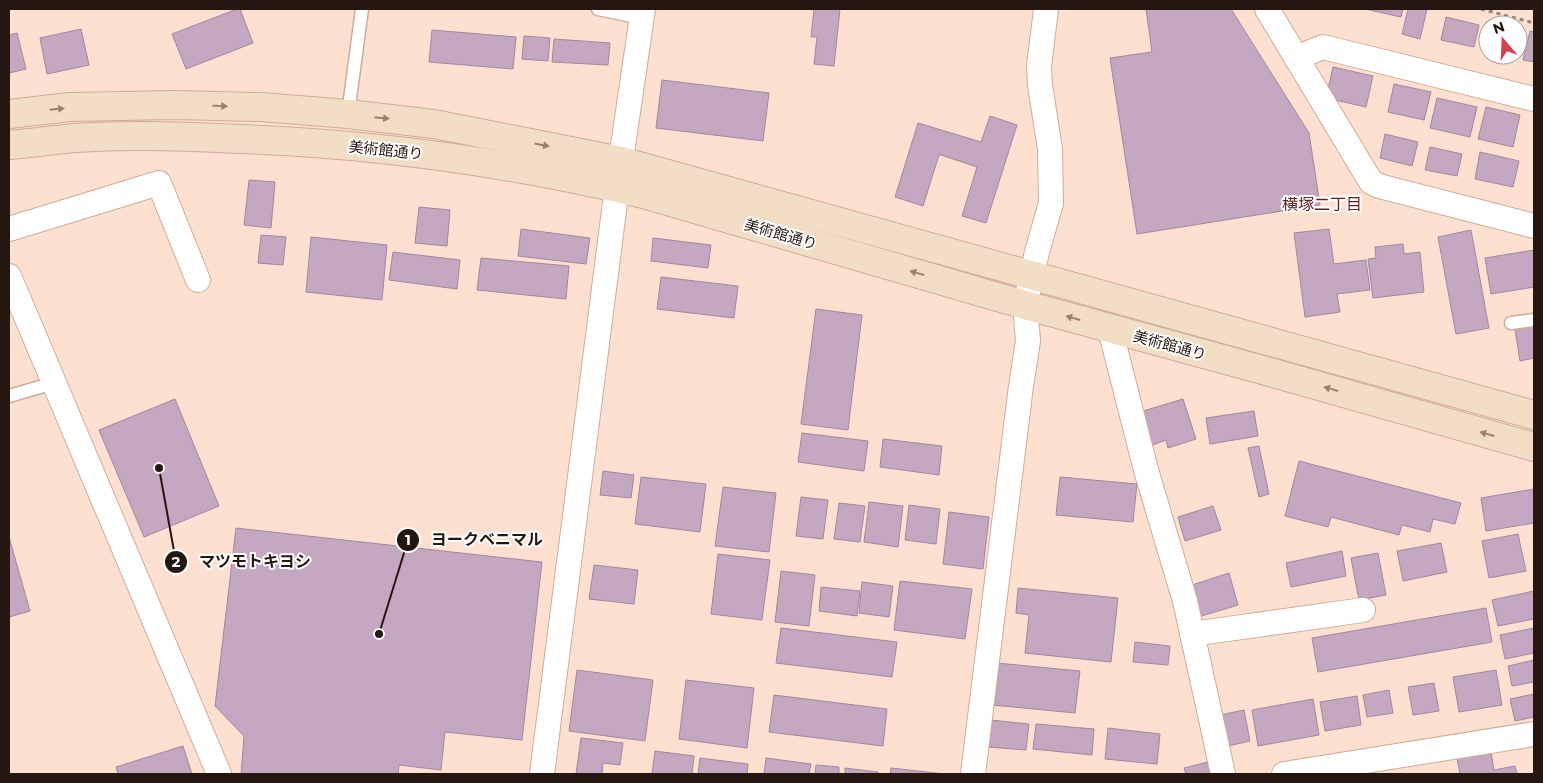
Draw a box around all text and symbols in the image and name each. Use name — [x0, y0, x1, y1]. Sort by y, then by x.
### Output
north arrow — [1478, 15, 1528, 65]
text: N — [1490, 17, 1507, 38]
one-way arrow — [212, 103, 228, 111]
one-way arrow — [50, 105, 66, 113]
one-way arrow — [374, 114, 390, 122]
street label: 美術館通り — [348, 137, 424, 163]
one-way arrow — [534, 142, 550, 150]
district label: 横塚二丁目 — [1282, 195, 1362, 214]
street label: 美術館通り — [742, 215, 820, 253]
one-way arrow — [909, 269, 924, 277]
one-way arrow — [1066, 314, 1081, 322]
street label: 美術館通り — [1131, 326, 1209, 364]
one-way arrow — [1323, 385, 1338, 393]
one-way arrow — [1480, 429, 1495, 437]
callout: ヨークベニマル — [396, 524, 553, 555]
text: 1 — [405, 530, 411, 549]
text: ヨークベニマル — [431, 530, 543, 549]
callout: マツモトキヨシ — [164, 546, 321, 577]
text: 2 — [172, 552, 181, 571]
text: マツモトキヨシ — [199, 552, 311, 571]

